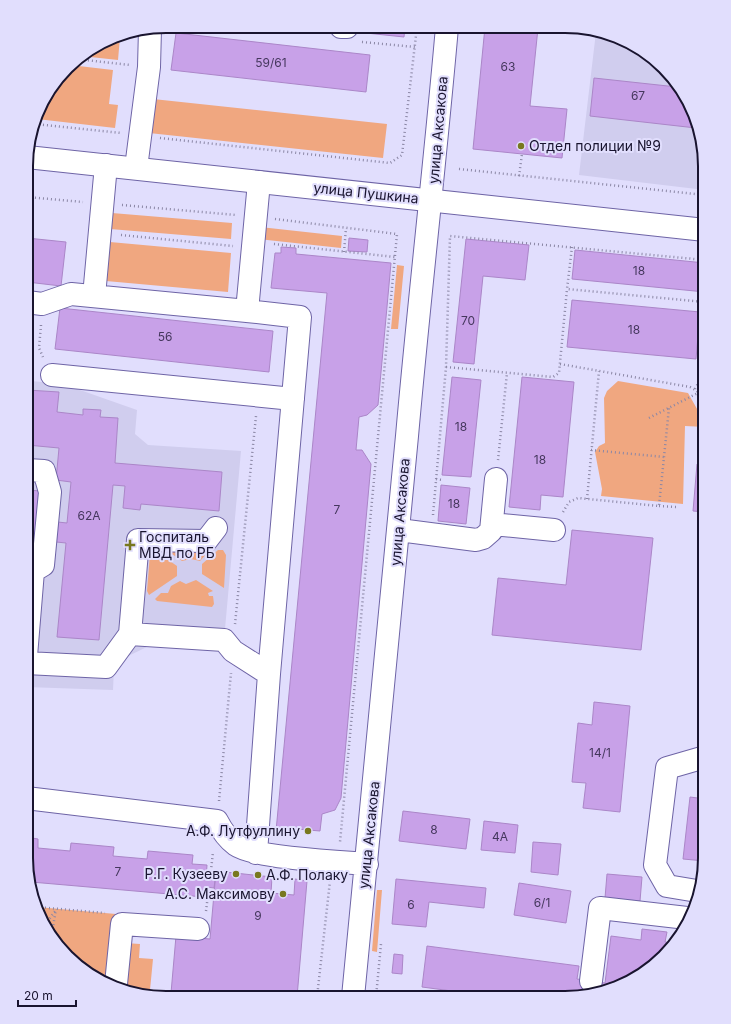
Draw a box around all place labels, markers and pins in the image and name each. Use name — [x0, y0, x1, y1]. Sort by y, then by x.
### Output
place label: Отдел полиции №9 — [529, 137, 661, 154]
marker: Отдел полиции №9 — [516, 141, 526, 151]
place label: Госпиталь МВД по РБ — [139, 528, 215, 561]
marker: Госпиталь МВД по РБ — [124, 539, 136, 551]
place label: А.Ф. Лутфуллину — [186, 822, 300, 839]
marker: А.Ф. Лутфуллину — [303, 826, 313, 836]
place label: Р.Г. Кузееву — [144, 865, 228, 882]
place label: А.Ф. Полаку — [266, 866, 348, 883]
marker: Р.Г. Кузееву — [231, 869, 241, 879]
marker: А.Ф. Полаку — [253, 870, 263, 880]
place label: А.С. Максимову — [165, 885, 275, 902]
marker: А.С. Максимову — [278, 889, 288, 899]

